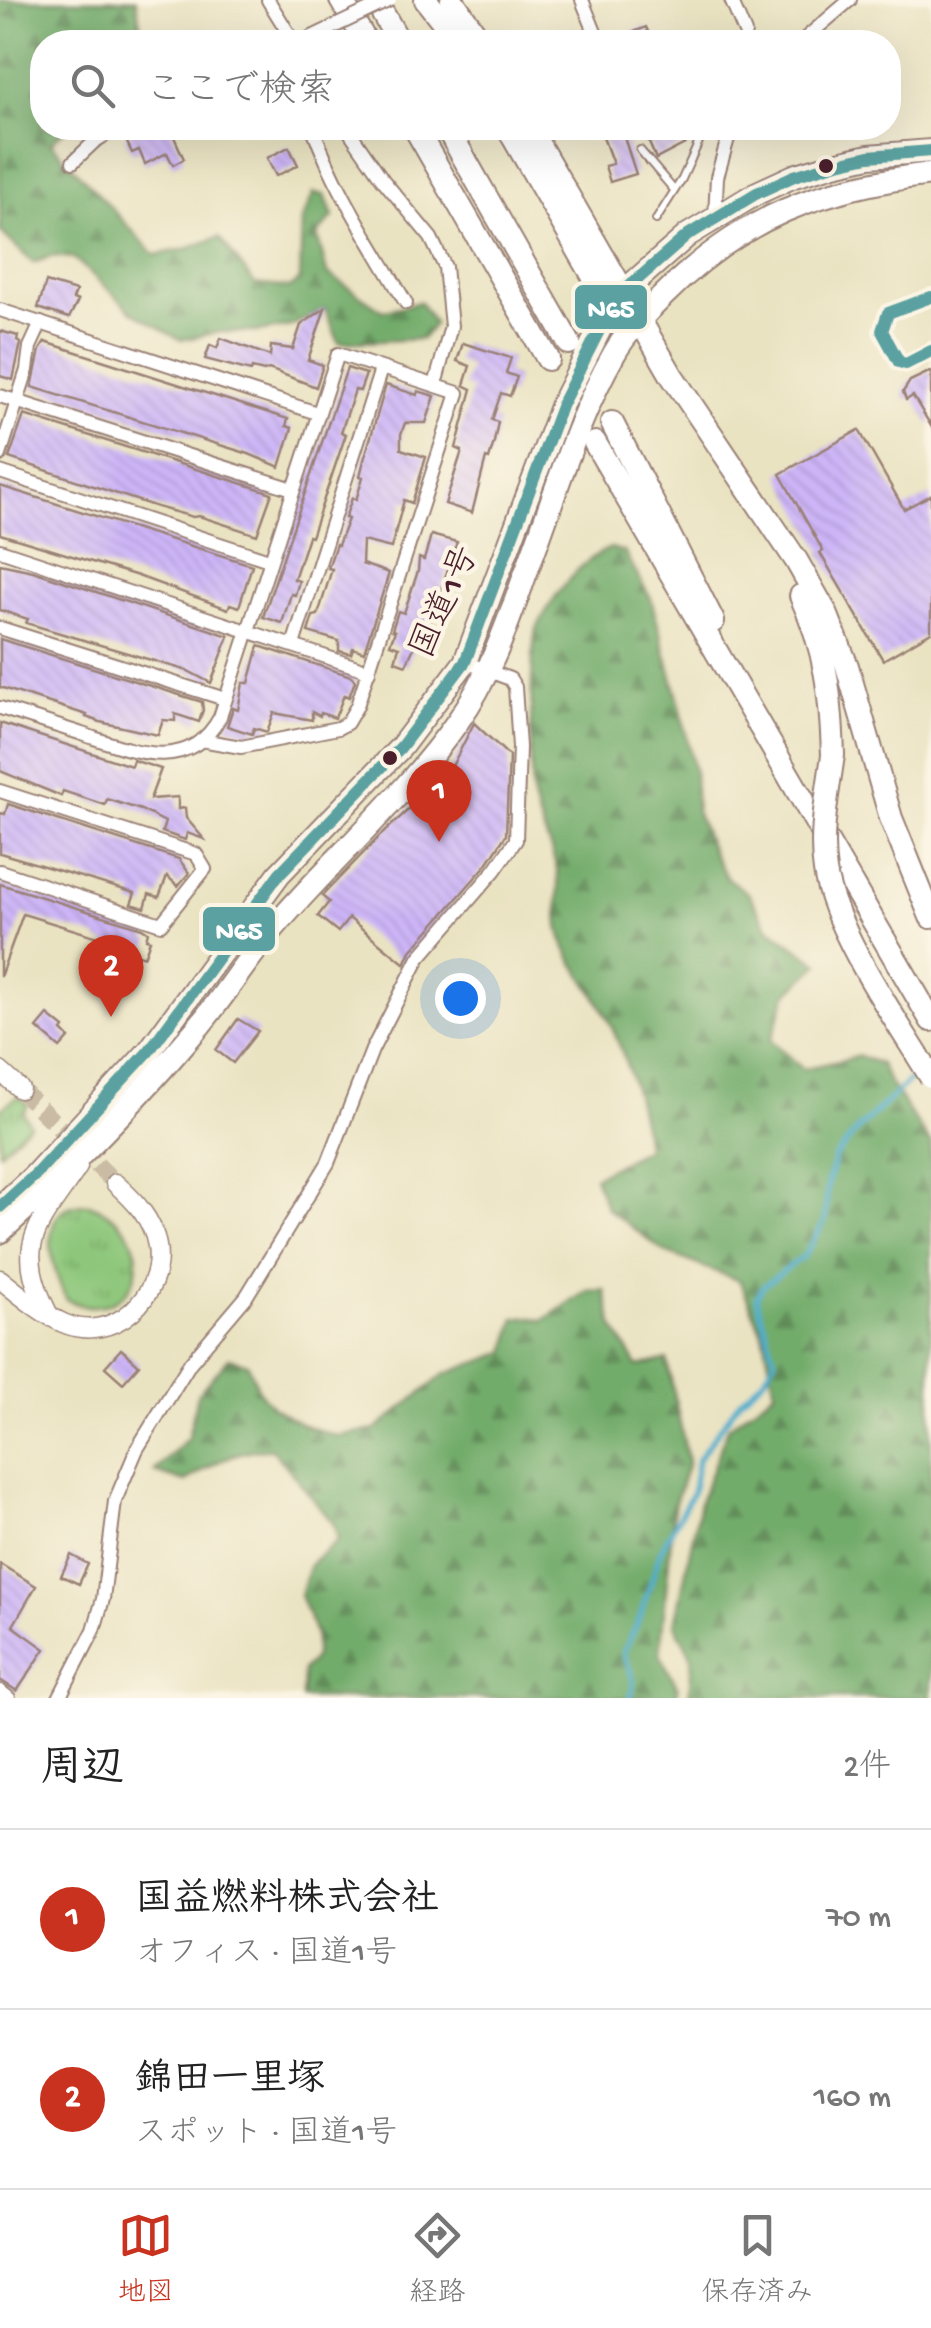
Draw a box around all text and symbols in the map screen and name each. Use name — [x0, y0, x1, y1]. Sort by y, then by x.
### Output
search box — [30, 30, 901, 140]
icon: search — [65, 58, 120, 113]
text: ここで検索 — [145, 71, 335, 115]
unlabelled marker — [816, 156, 836, 176]
line badge: N65 — [573, 283, 649, 331]
text: N65 — [587, 295, 635, 328]
street label: 国道1号 — [403, 540, 490, 666]
unlabelled marker — [380, 748, 400, 768]
pin: 1 — [406, 760, 472, 842]
line badge: N65 — [201, 905, 277, 953]
text: N65 — [215, 917, 263, 950]
pin: 2 — [78, 934, 144, 1017]
your location — [435, 973, 486, 1024]
text: 周辺 — [40, 1747, 124, 1796]
text: 2件 — [843, 1750, 891, 1788]
text: 国益燃料株式会社 — [135, 1880, 439, 1924]
text: 1 — [66, 1900, 79, 1938]
text: 70 m — [826, 1900, 891, 1938]
text: オフィス · 国道1号 — [135, 1936, 397, 1974]
text: 錦田一里塚 — [135, 2060, 325, 2104]
text: 2 — [65, 2080, 80, 2118]
text: 160 m — [813, 2080, 891, 2118]
text: スポット · 国道1号 — [135, 2116, 397, 2154]
tab: 地図 — [118, 2208, 174, 2311]
tab: 経路 — [409, 2208, 465, 2311]
tab: 保存済み — [701, 2208, 813, 2311]

